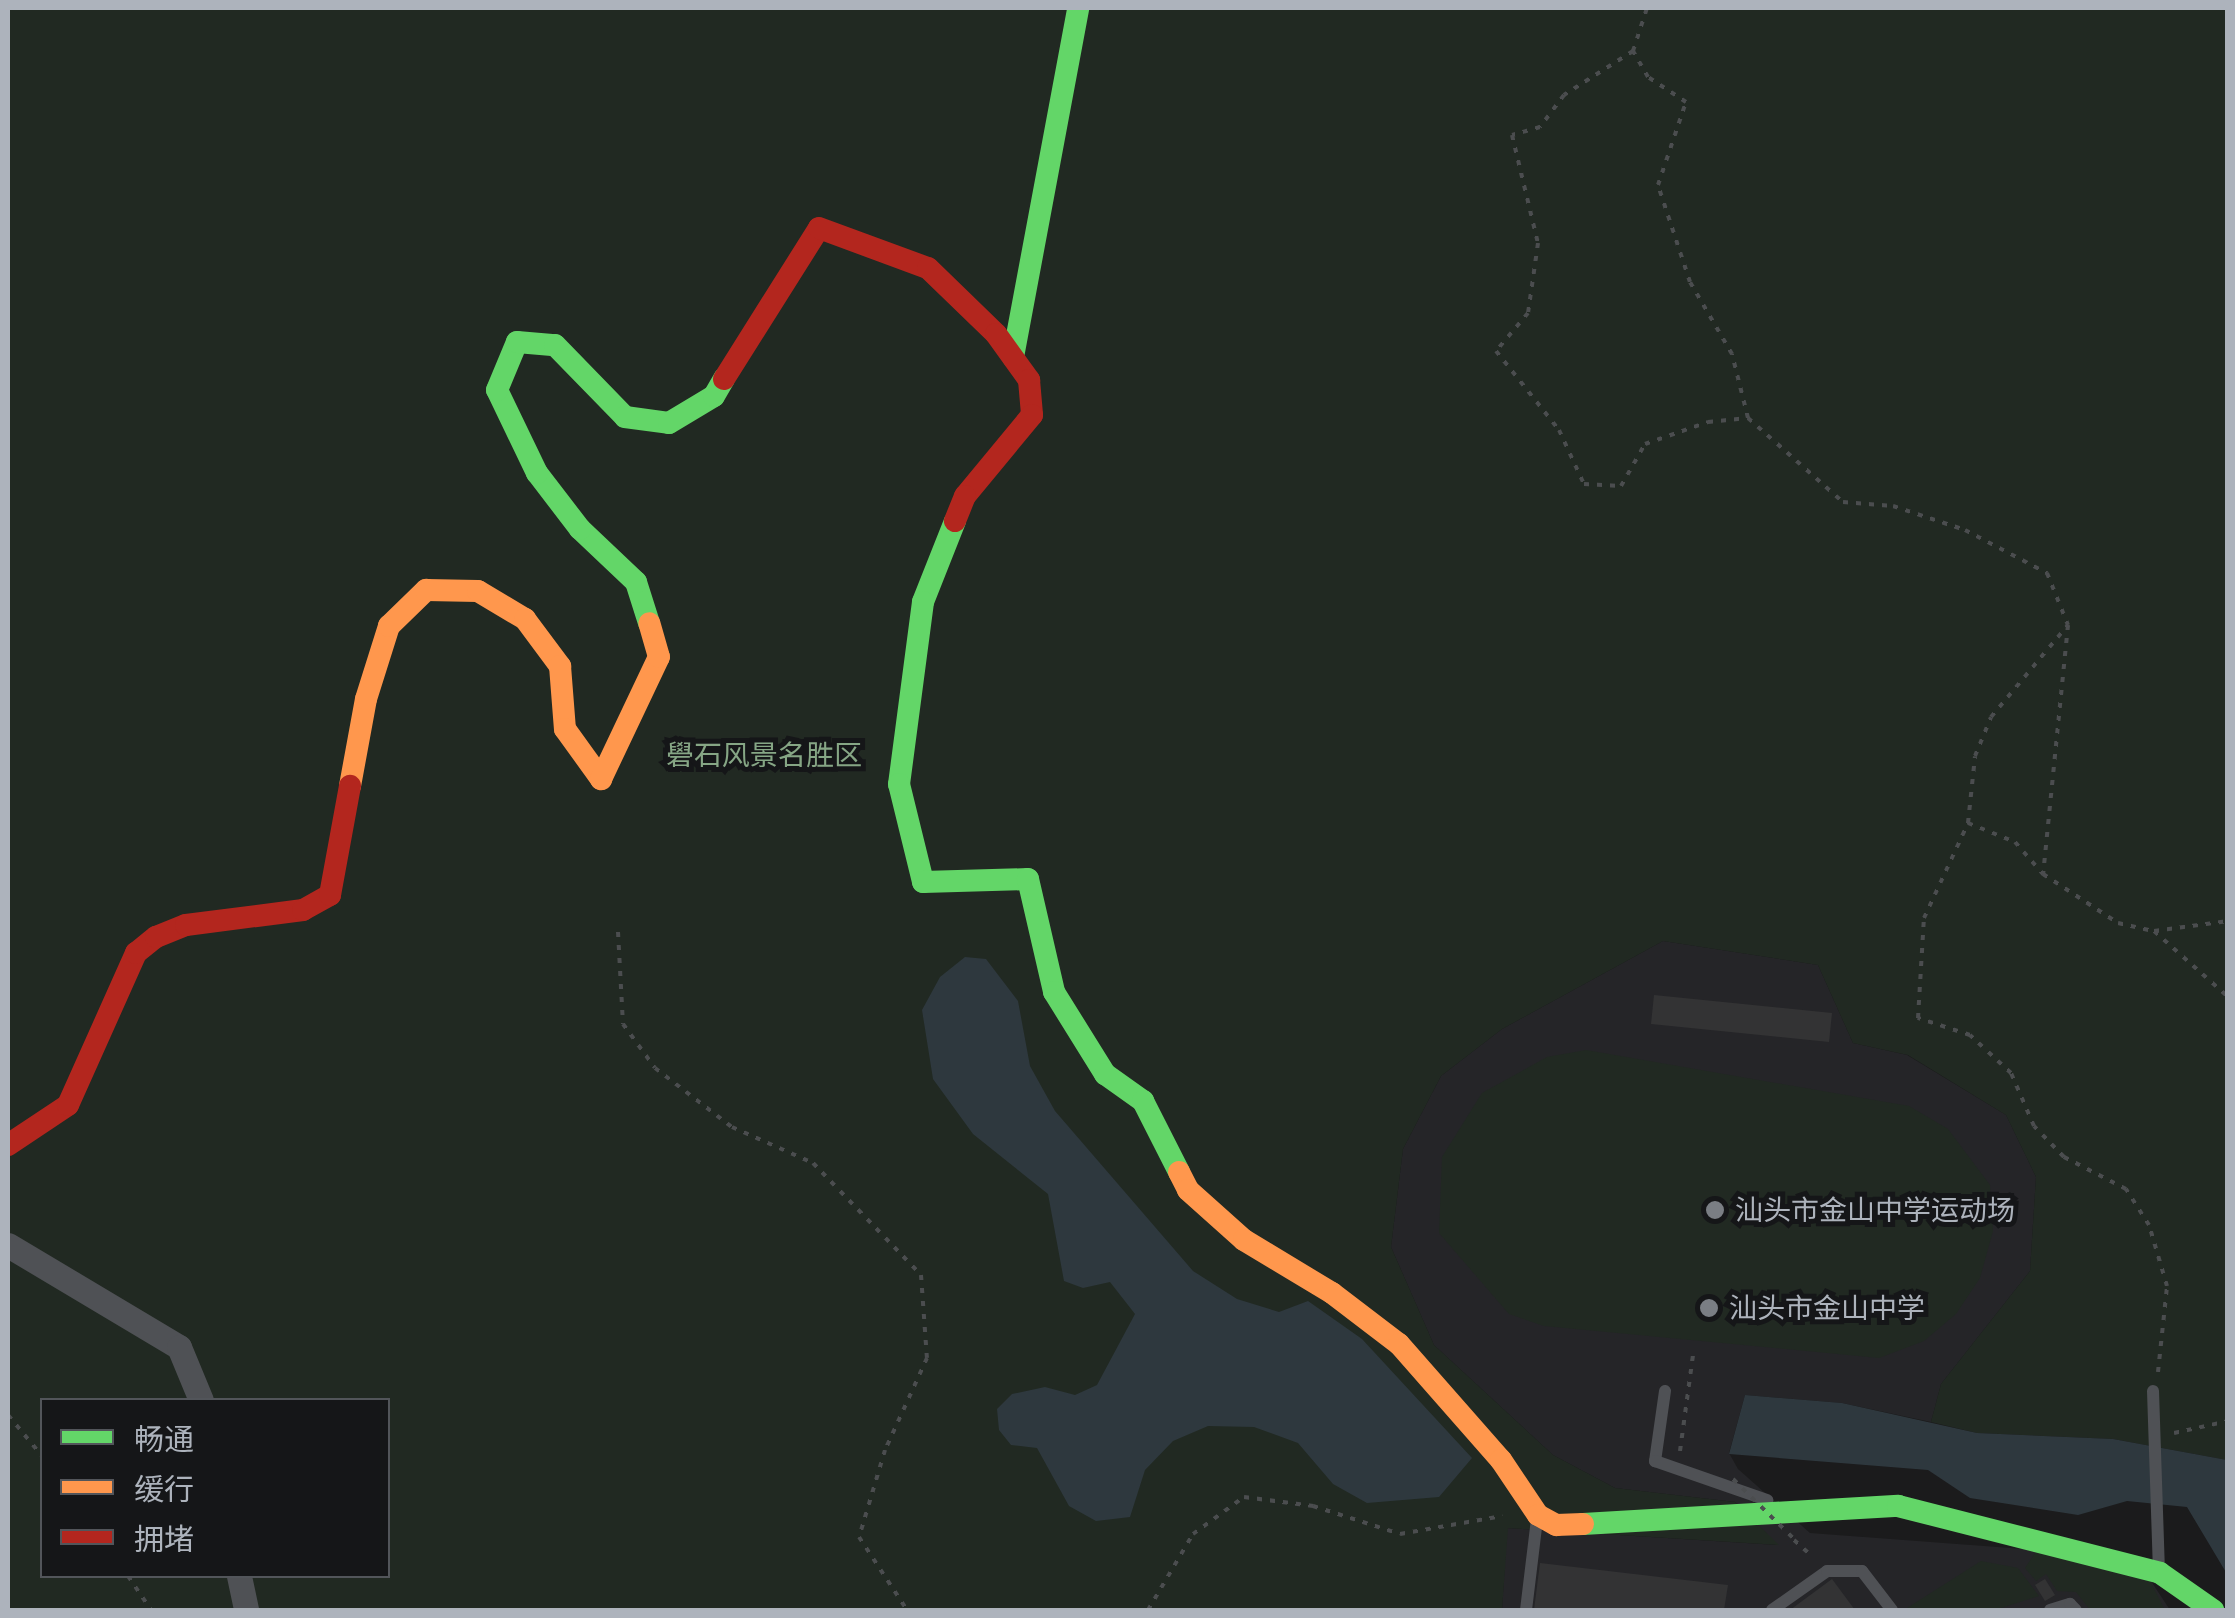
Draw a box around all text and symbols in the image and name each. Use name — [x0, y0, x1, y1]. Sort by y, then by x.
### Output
park label: 礐石风景名胜区 — [666, 738, 862, 772]
place label: 汕头市金山中学运动场 — [1735, 1193, 2015, 1227]
marker: 汕头市金山中学运动场 — [1704, 1199, 1726, 1221]
place label: 汕头市金山中学 — [1729, 1291, 1925, 1325]
marker: 汕头市金山中学 — [1698, 1297, 1720, 1319]
legend — [40, 1398, 390, 1578]
text: 畅通 — [134, 1421, 194, 1458]
text: 缓行 — [134, 1471, 194, 1508]
text: 拥堵 — [134, 1521, 194, 1558]

